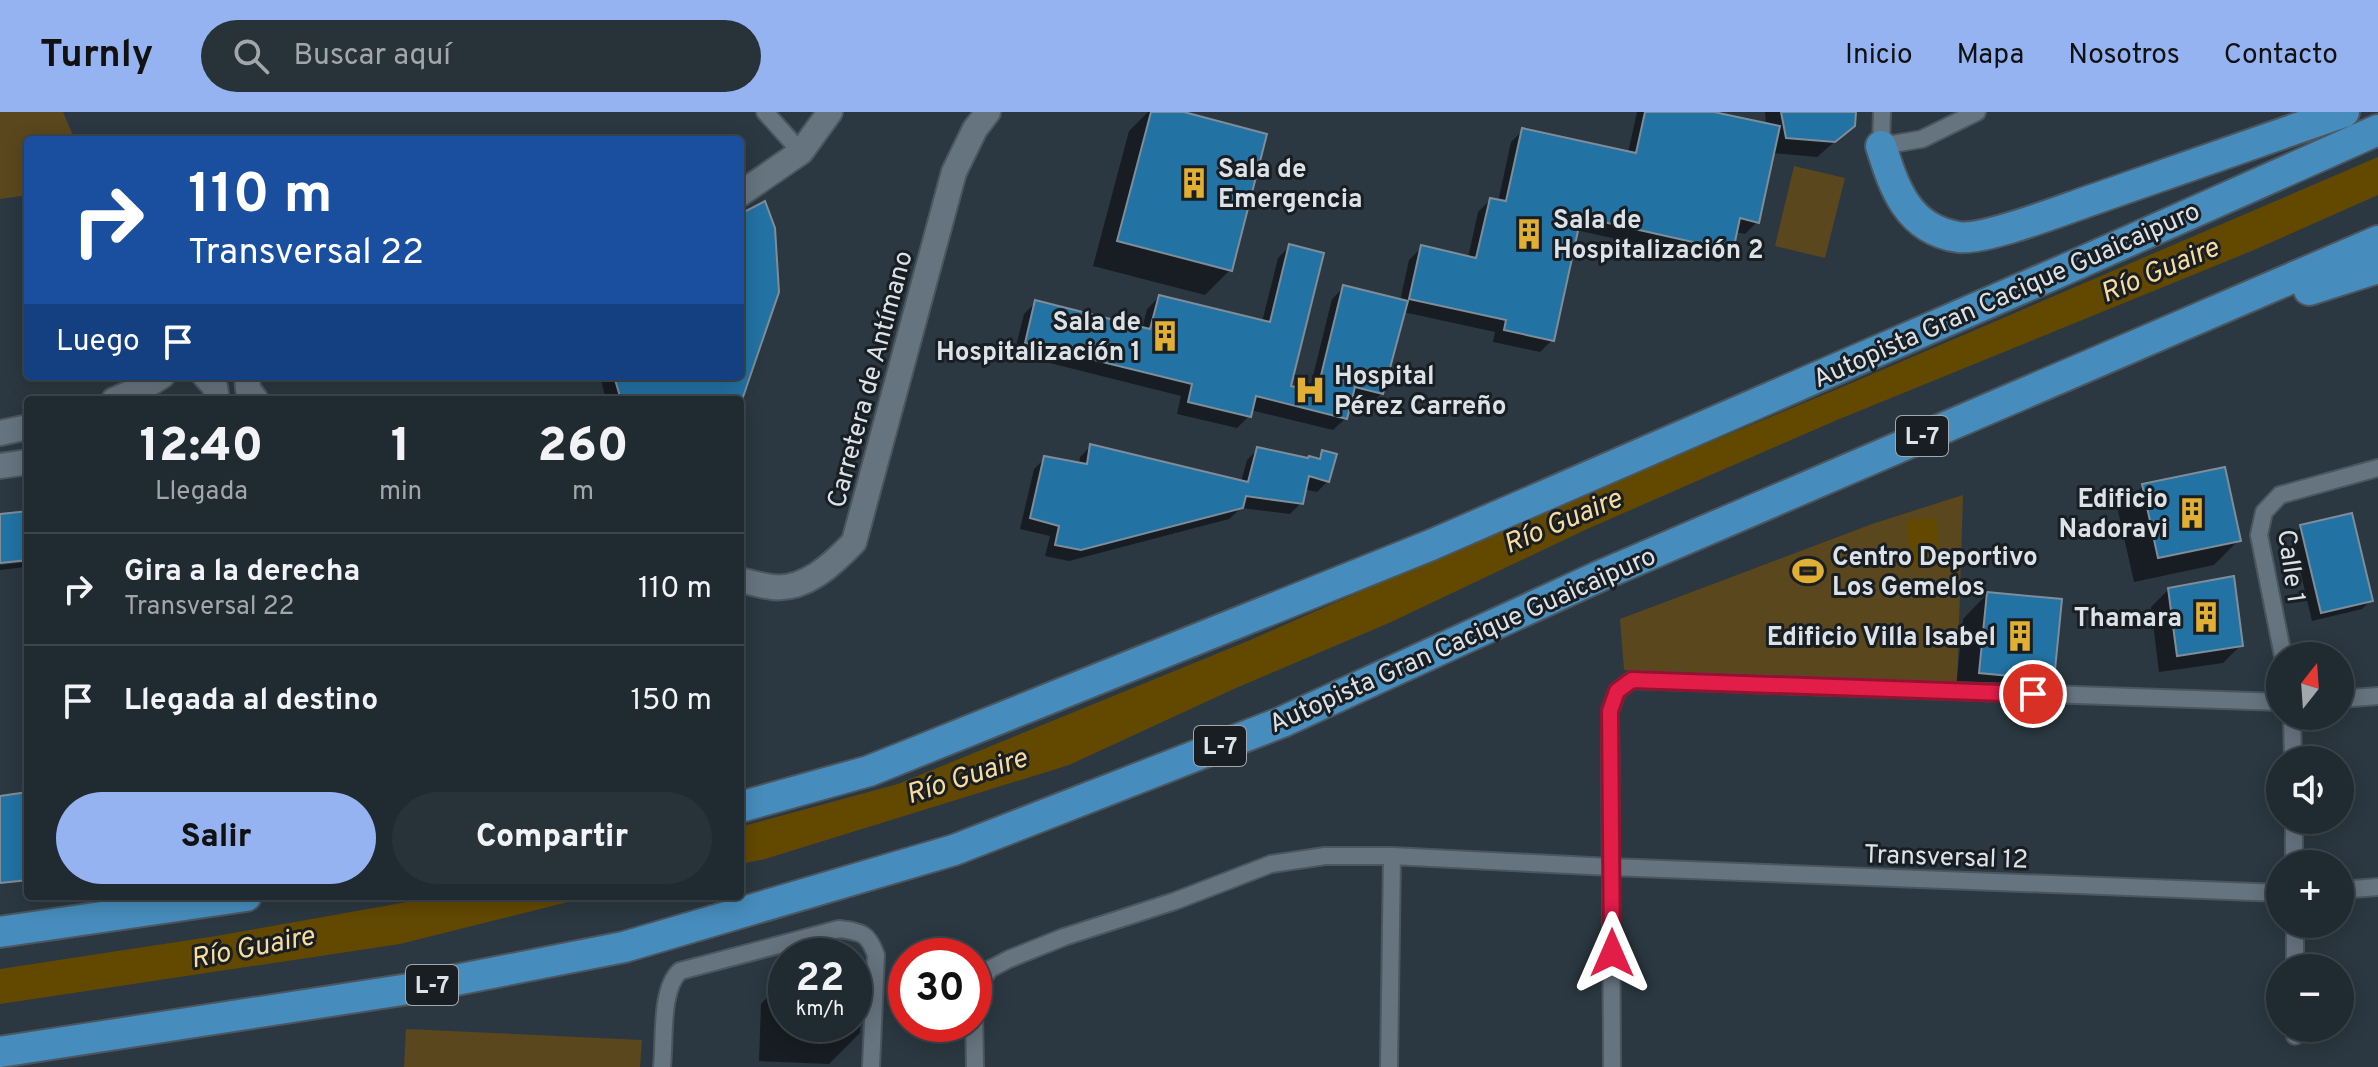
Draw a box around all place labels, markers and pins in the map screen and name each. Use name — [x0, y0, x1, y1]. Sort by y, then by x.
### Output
place label: Sala de Emergencia — [1218, 154, 1363, 217]
building icon: Sala de Emergencia — [1177, 166, 1211, 200]
place label: Sala de Hospitalización 2 — [1553, 205, 1764, 268]
building icon: Sala de Hospitalización 2 — [1512, 217, 1546, 251]
place label: Sala de Hospitalización 1 — [936, 307, 1141, 370]
building icon: Sala de Hospitalización 1 — [1148, 319, 1182, 353]
place label: Hospital Pérez Carreño — [1334, 361, 1506, 424]
hospital icon: Hospital Pérez Carreño — [1293, 373, 1327, 407]
place label: Edificio Nadoravi — [2059, 484, 2168, 547]
building icon: Edificio Nadoravi — [2175, 496, 2209, 530]
place label: Centro Deportivo Los Gemelos — [1832, 542, 2038, 605]
sports icon: Centro Deportivo Los Gemelos — [1791, 554, 1825, 588]
building icon: Thamara — [2189, 600, 2223, 634]
place label: Thamara — [2074, 603, 2182, 636]
building icon: Edificio Villa Isabel — [2003, 619, 2037, 653]
place label: Edificio Villa Isabel — [1767, 622, 1996, 655]
pin — [1999, 660, 2067, 728]

